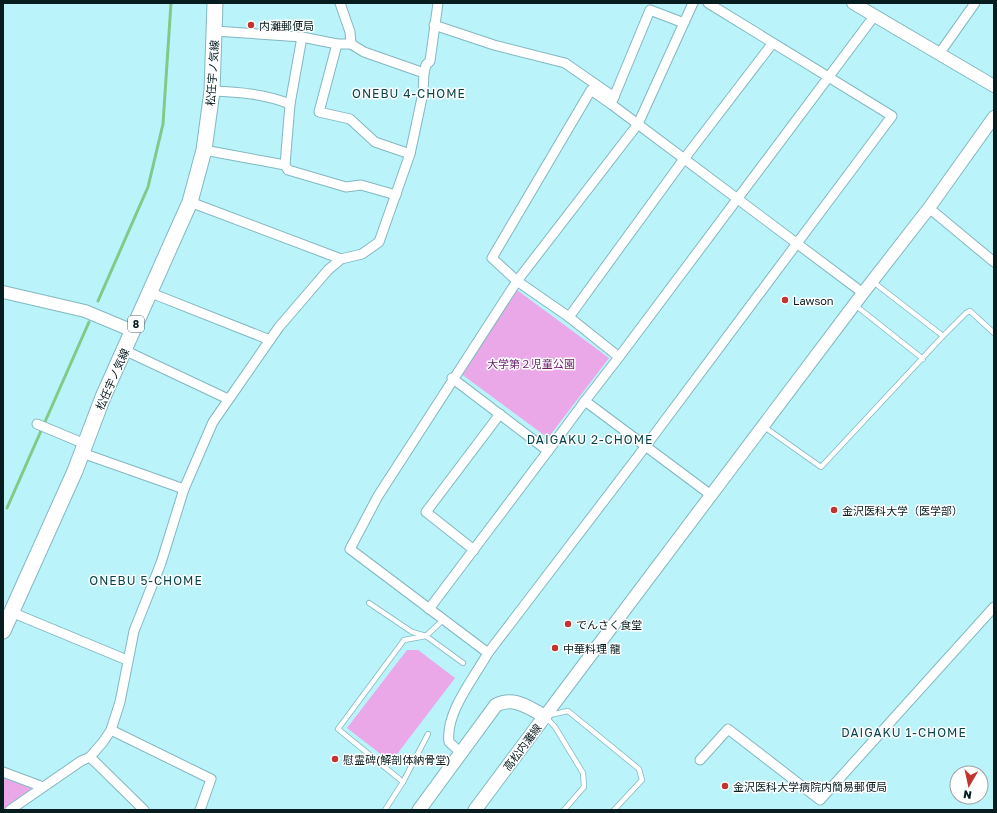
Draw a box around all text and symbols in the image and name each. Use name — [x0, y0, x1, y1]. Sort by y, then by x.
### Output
place label: 内灘郵便局 — [259, 19, 314, 32]
marker: 内灘郵便局 — [246, 20, 256, 30]
street label: 松任宇ノ気線 — [203, 40, 221, 106]
district label: ONEBU 4-CHOME — [352, 86, 466, 101]
place label: Lawson — [793, 294, 834, 307]
marker: Lawson — [780, 295, 790, 305]
road number: 8 — [128, 316, 144, 332]
street label: 松任宇ノ気線 — [93, 346, 131, 412]
park label: 大学第２児童公園 — [487, 357, 575, 370]
district label: DAIGAKU 2-CHOME — [527, 432, 653, 447]
place label: 金沢医科大学（医学部） — [842, 504, 963, 517]
marker: 金沢医科大学（医学部） — [829, 505, 839, 515]
district label: ONEBU 5-CHOME — [89, 573, 203, 588]
place label: でんさく食堂 — [576, 618, 642, 631]
marker: でんさく食堂 — [563, 619, 573, 629]
place label: 中華料理 龍 — [563, 642, 621, 655]
marker: 中華料理 龍 — [550, 643, 560, 653]
street label: 高松内灘線 — [500, 721, 544, 773]
district label: DAIGAKU 1-CHOME — [841, 725, 967, 740]
place label: 慰霊碑(解剖体納骨堂) — [343, 753, 450, 766]
marker: 慰霊碑(解剖体納骨堂) — [330, 754, 340, 764]
north arrow — [949, 765, 989, 805]
place label: 金沢医科大学病院内簡易郵便局 — [733, 780, 887, 793]
marker: 金沢医科大学病院内簡易郵便局 — [720, 781, 730, 791]
text: N — [962, 788, 973, 802]

